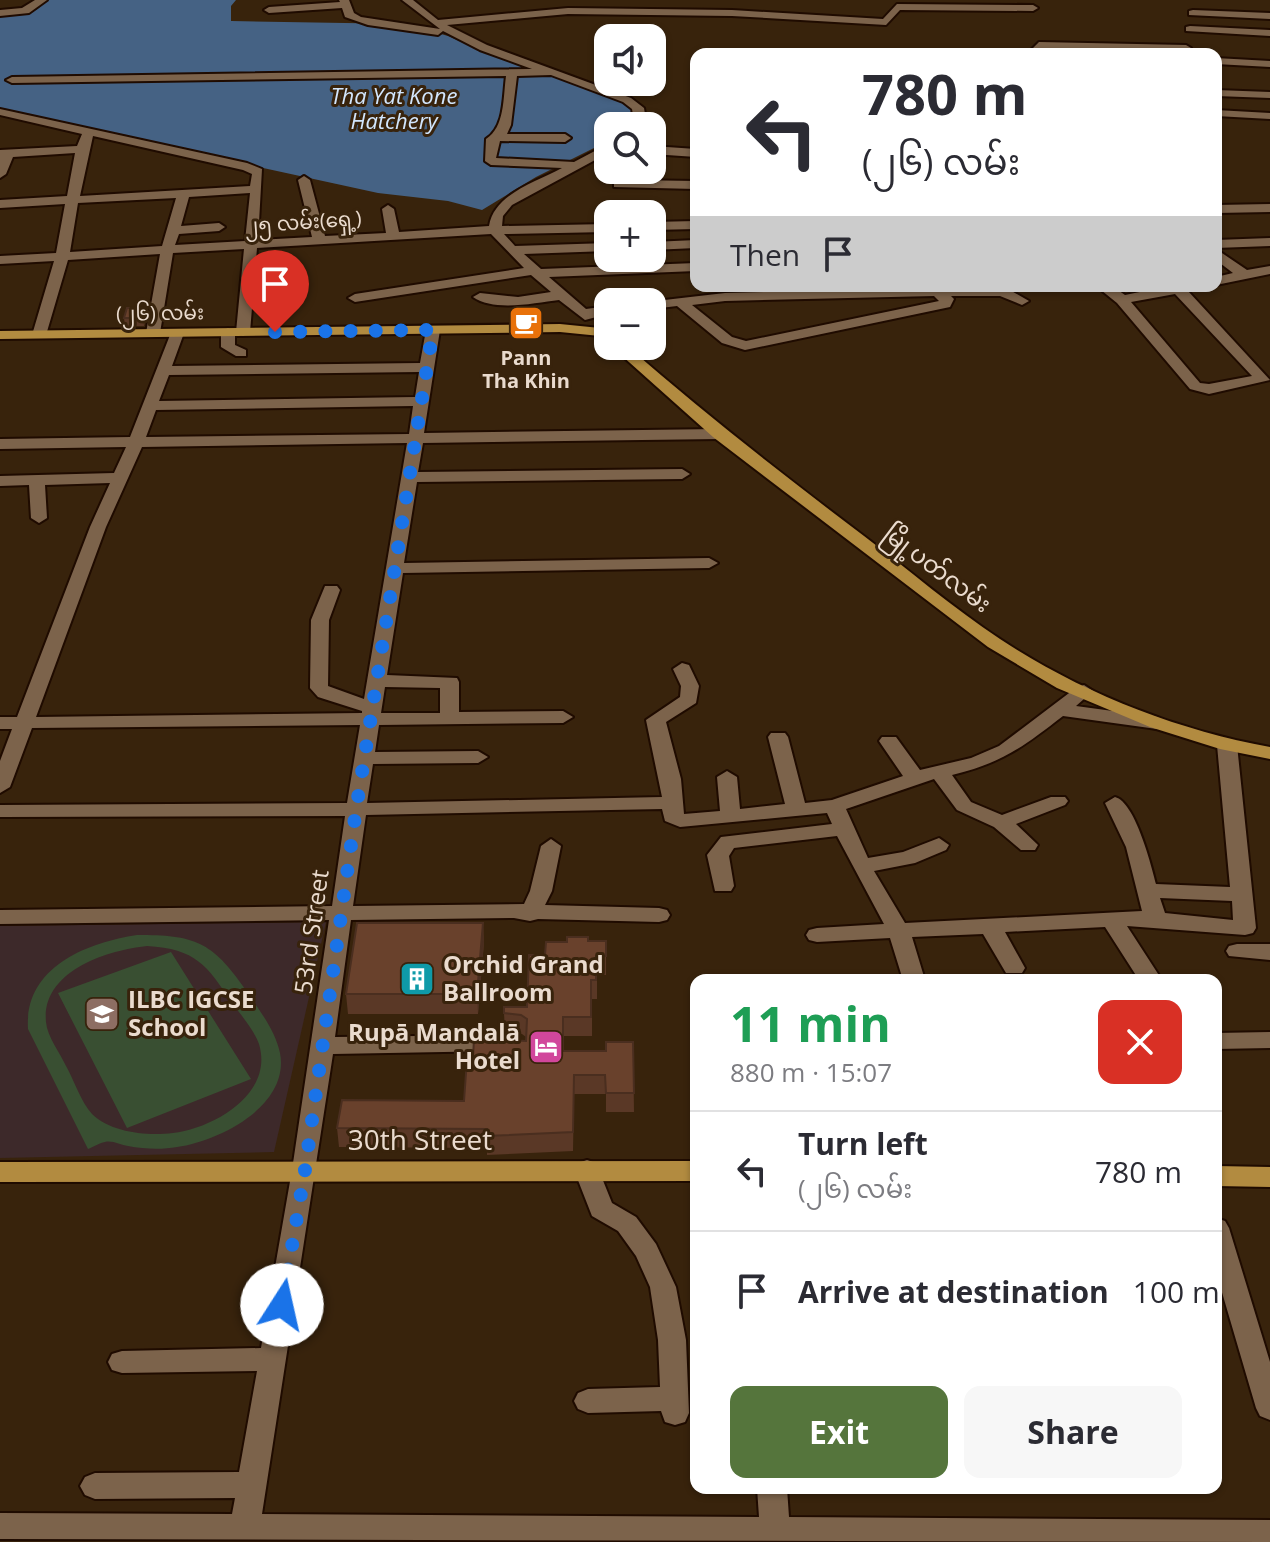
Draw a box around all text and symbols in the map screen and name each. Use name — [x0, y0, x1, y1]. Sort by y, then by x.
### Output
map controls — [594, 24, 666, 360]
button: sound — [594, 24, 666, 96]
text: 780 m — [862, 55, 1028, 131]
water label: Tha Yat Kone Hatchery — [331, 80, 457, 135]
icon: left — [730, 80, 834, 184]
button: search — [594, 112, 666, 184]
text: (၂၆) လမ်း — [862, 137, 1020, 186]
button: + — [594, 200, 666, 272]
street label: ၂၅ လမ်း(ရှေ့) — [244, 204, 363, 243]
icon: arrive — [816, 232, 860, 276]
text: Then — [730, 234, 800, 275]
pin — [241, 250, 309, 332]
icon: arrive — [253, 262, 297, 306]
button: − — [594, 288, 666, 360]
street label: (၂၆) လမ်း — [116, 298, 204, 330]
cafe icon: Pann Tha Khin — [507, 304, 545, 342]
place label: Pann Tha Khin — [482, 344, 570, 394]
street label: မြို့ပတ်လမ်း — [875, 516, 999, 623]
street label: 53rd Street — [285, 868, 336, 996]
place label: Orchid Grand Ballroom — [443, 947, 604, 1008]
building icon: Orchid Grand Ballroom — [398, 960, 436, 998]
place label: ILBC IGCSE School — [128, 982, 254, 1043]
text: 11 min — [730, 991, 891, 1056]
school or university icon: ILBC IGCSE School — [83, 995, 121, 1033]
button: close — [1098, 1000, 1182, 1084]
place label: Rupā Mandalā Hotel — [348, 1015, 520, 1076]
hotel icon: Rupā Mandalā Hotel — [527, 1028, 565, 1066]
text: 880 m · 15:07 — [730, 1054, 892, 1090]
street label: 30th Street — [348, 1120, 492, 1158]
text: Turn left — [798, 1123, 928, 1164]
icon: left — [730, 1149, 774, 1193]
text: 780 m — [1095, 1151, 1182, 1192]
text: (၂၆) လမ်း — [798, 1170, 912, 1206]
position arrow — [240, 1263, 324, 1347]
icon: arrive — [730, 1269, 774, 1313]
text: Arrive at destination — [798, 1271, 1109, 1312]
text: 100 m — [1133, 1271, 1220, 1312]
button: Exit — [730, 1386, 948, 1478]
button: Share — [964, 1386, 1182, 1478]

